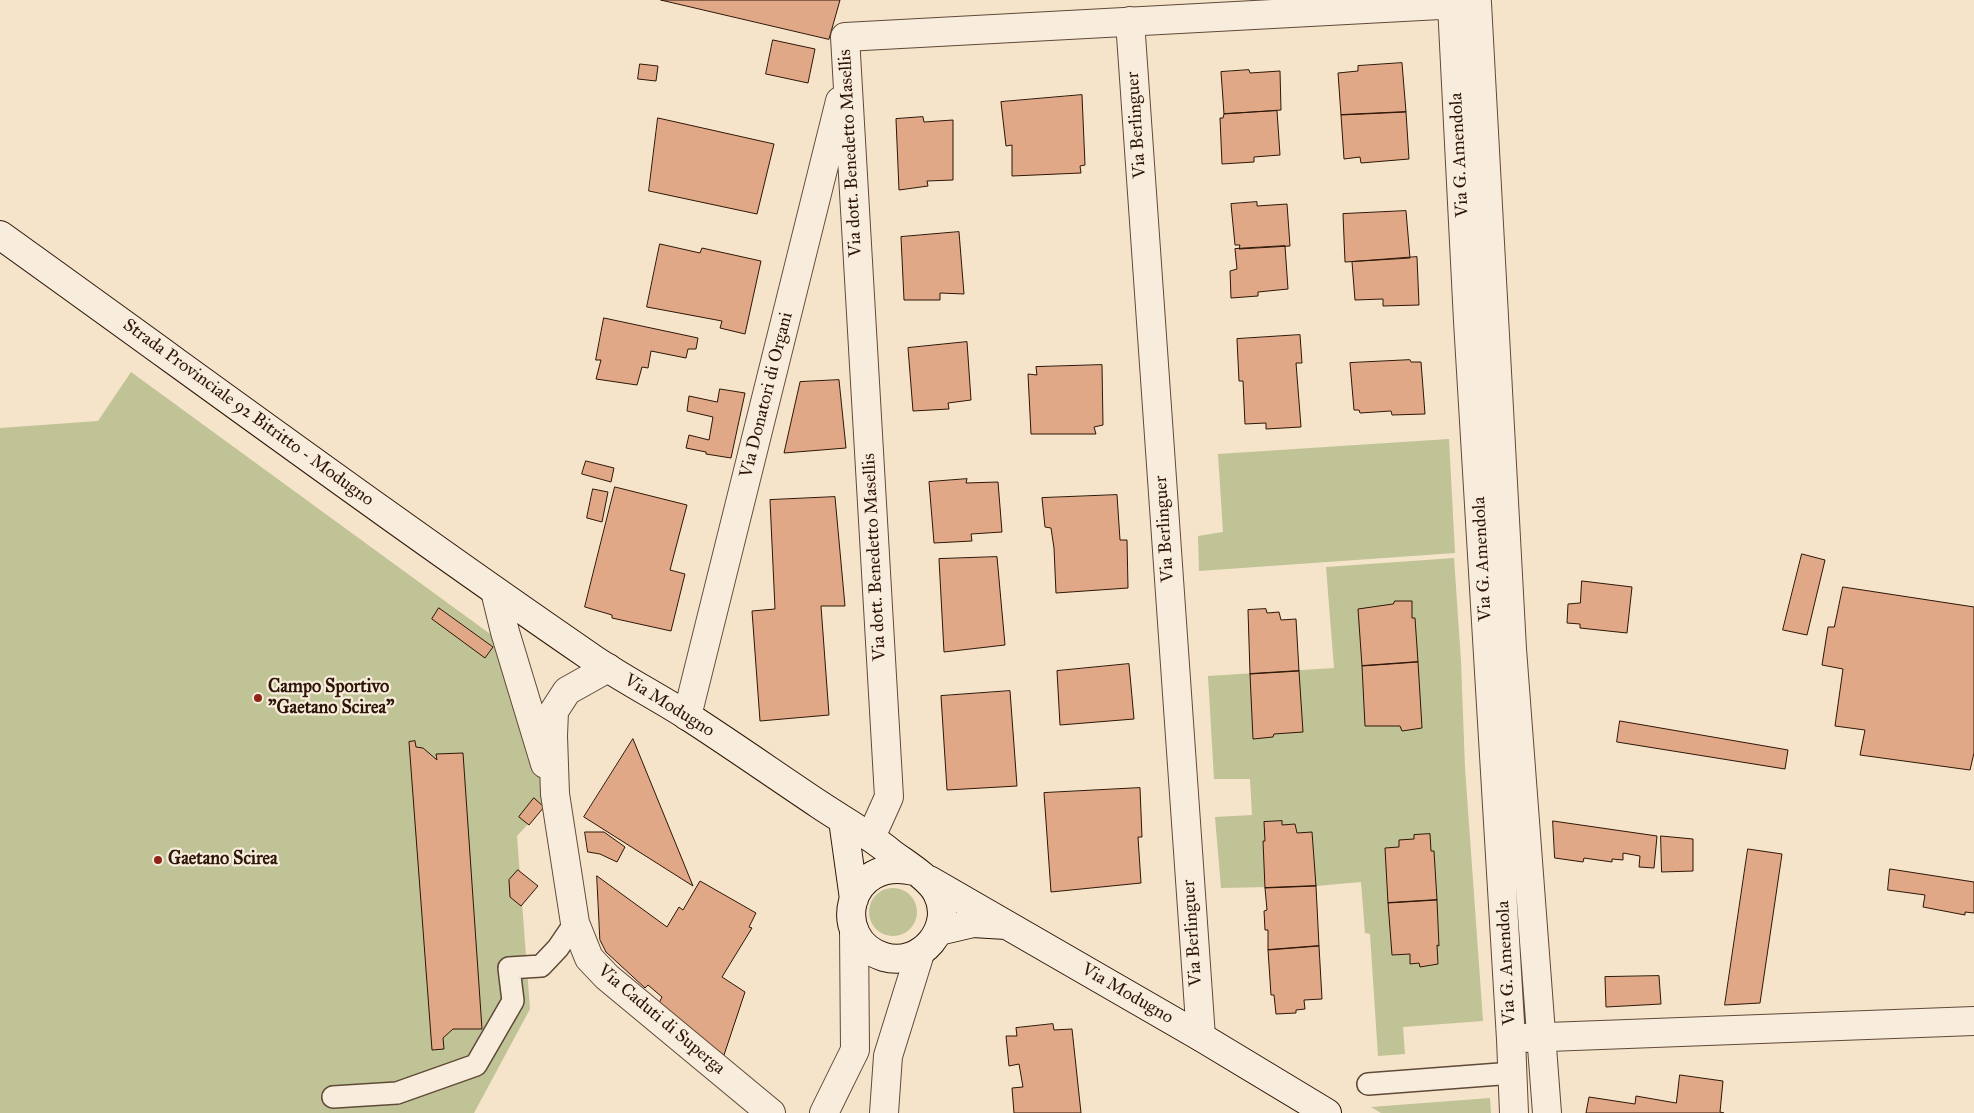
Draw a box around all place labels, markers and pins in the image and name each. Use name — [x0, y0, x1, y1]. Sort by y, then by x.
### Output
place label: Campo Sportivo "Gaetano Scirea" — [268, 677, 394, 720]
marker: Campo Sportivo "Gaetano Scirea" — [252, 692, 264, 704]
place label: Gaetano Scirea — [168, 849, 278, 871]
marker: Gaetano Scirea — [152, 854, 164, 866]

